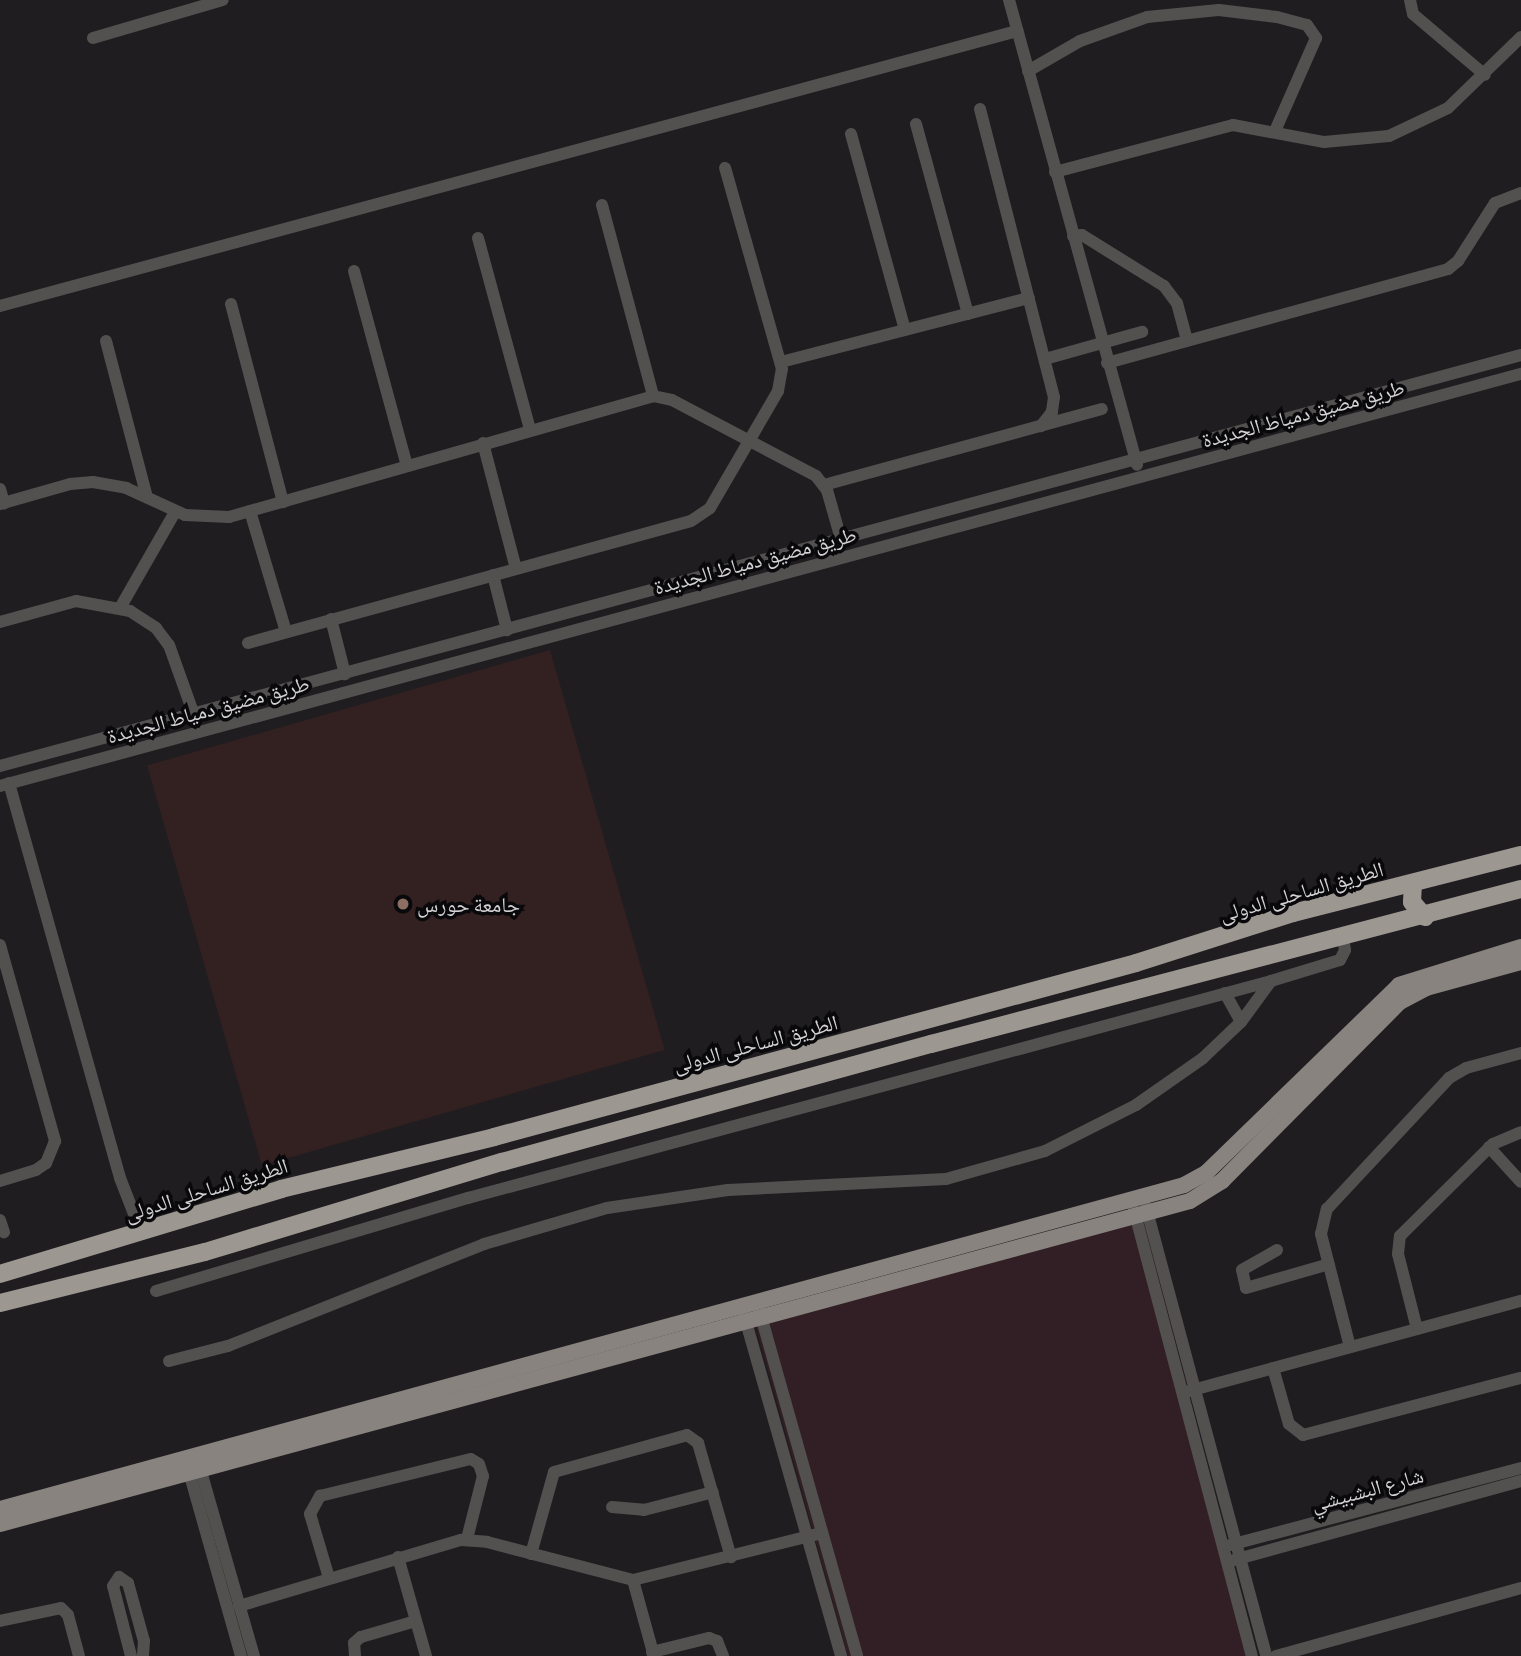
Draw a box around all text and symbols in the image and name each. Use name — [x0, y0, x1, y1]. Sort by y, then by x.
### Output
street label: طريق مضيق دمياط الجديدة — [1199, 374, 1407, 452]
street label: طريق مضيق دمياط الجديدة — [651, 521, 859, 599]
street label: طريق مضيق دمياط الجديدة — [104, 670, 312, 748]
street label: الطريق الساحلى الدولى — [1216, 856, 1386, 926]
place label: جامعة حورس — [417, 891, 520, 917]
marker: جامعة حورس — [395, 896, 411, 912]
street label: الطريق الساحلى الدولى — [670, 1009, 840, 1077]
street label: الطريق الساحلى الدولى — [121, 1152, 291, 1226]
street label: شارع البشبيشي — [1308, 1462, 1426, 1516]

